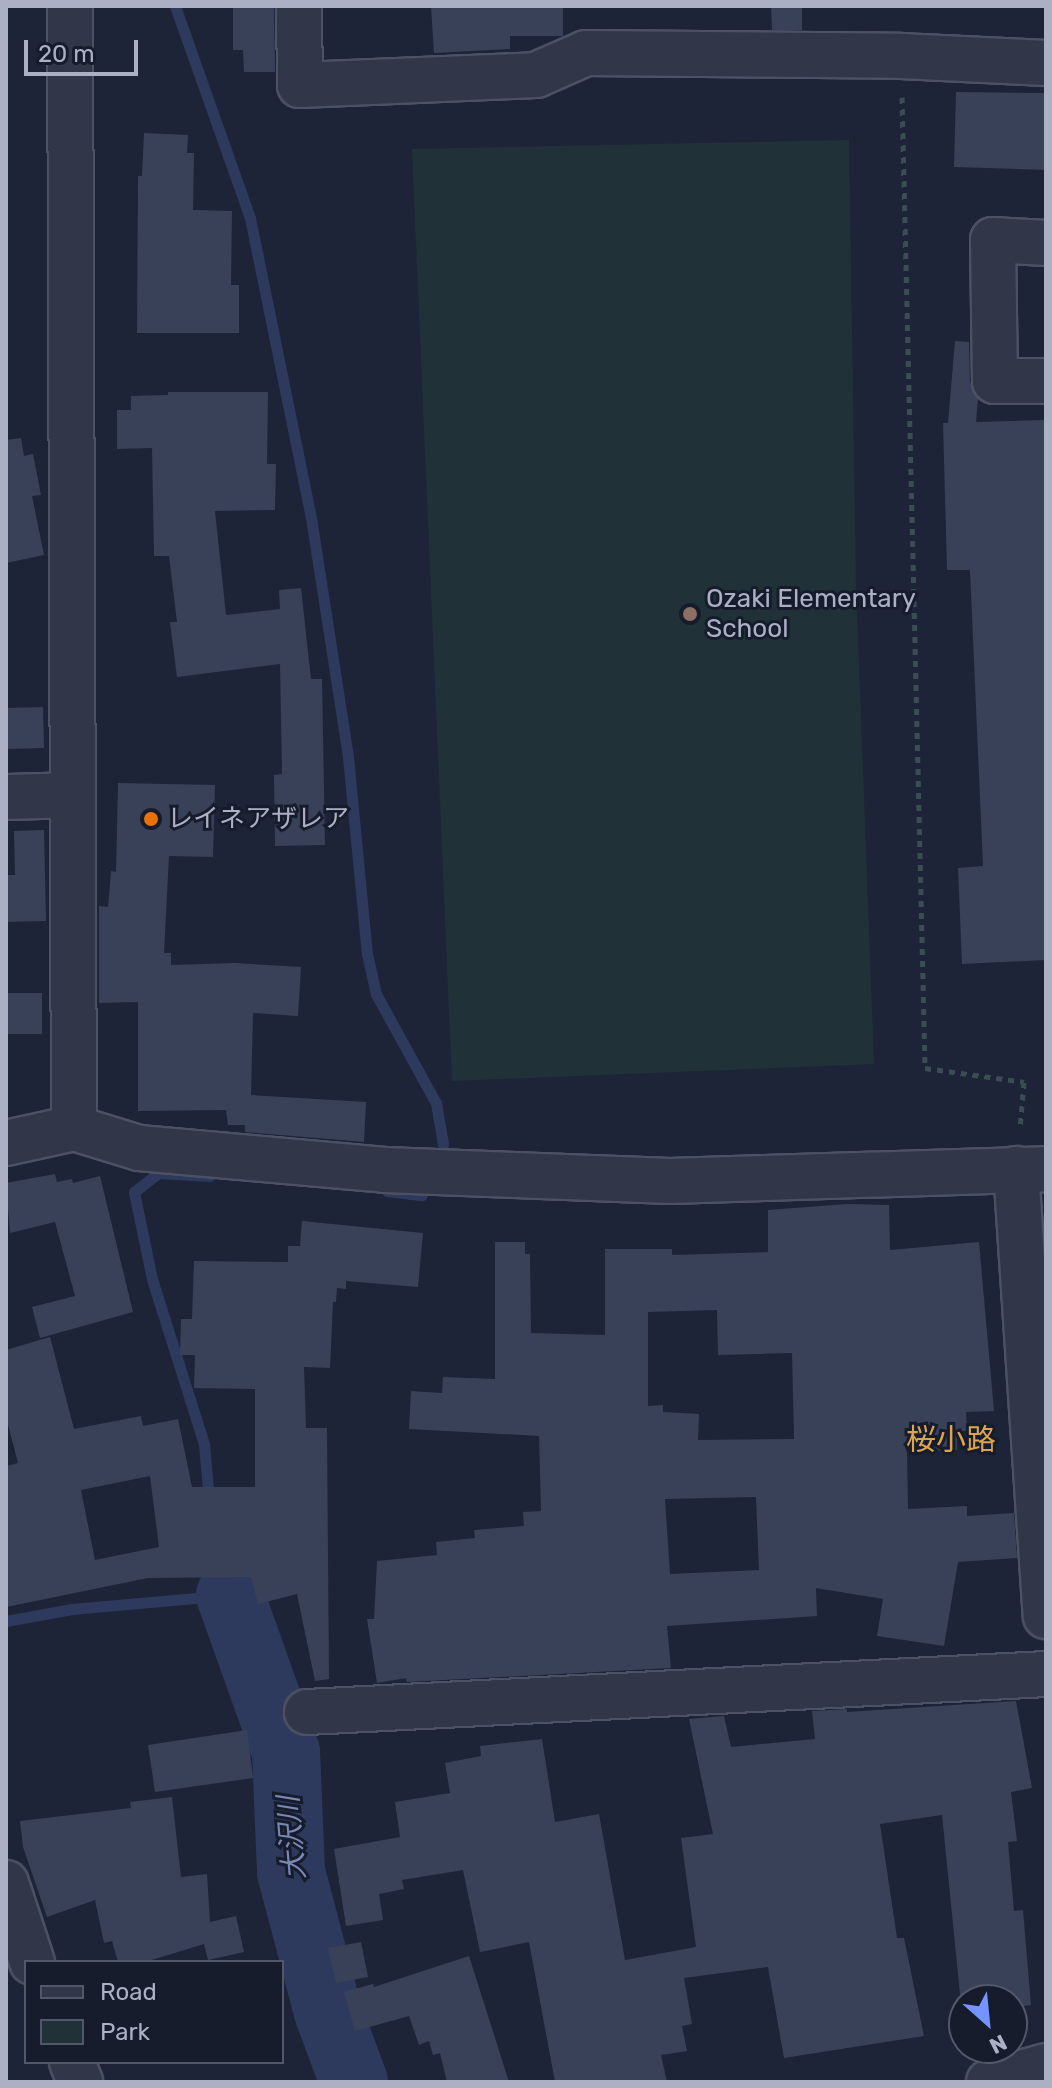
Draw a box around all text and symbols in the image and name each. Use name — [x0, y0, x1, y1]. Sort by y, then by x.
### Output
scale bar — [28, 24, 142, 74]
text: 20 m — [38, 40, 95, 68]
place label: Ozaki Elementary School — [706, 583, 916, 644]
marker: Ozaki Elementary School — [681, 605, 699, 623]
place label: レイネアザレア — [167, 803, 349, 835]
marker: レイネアザレア — [142, 810, 160, 828]
district label: 桜小路 — [906, 1422, 996, 1458]
water label: 大沢川 — [272, 1795, 312, 1881]
legend — [24, 1960, 284, 2064]
text: Road — [100, 1978, 157, 2006]
north arrow — [948, 1984, 1028, 2064]
text: Park — [100, 2018, 150, 2046]
text: N — [985, 2028, 1011, 2060]

